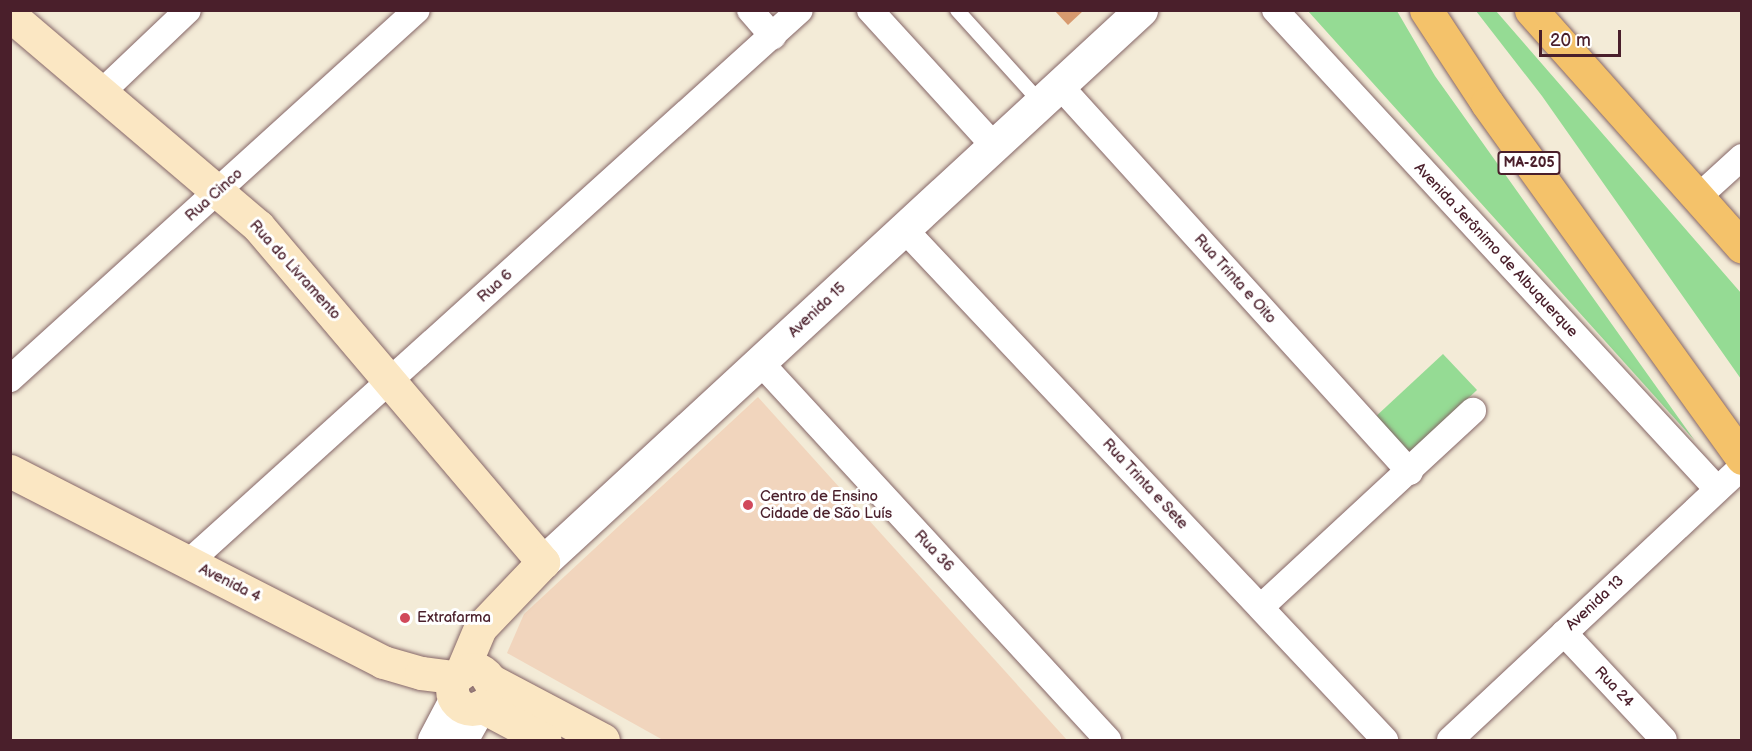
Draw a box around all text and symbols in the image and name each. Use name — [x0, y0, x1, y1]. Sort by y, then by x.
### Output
scale bar — [1542, 18, 1624, 56]
text: 20 m — [1550, 30, 1591, 51]
road number: MA-205 — [1496, 152, 1562, 174]
street label: Avenida Jerônimo de Albuquerque — [1410, 159, 1582, 341]
street label: Rua Cinco — [182, 165, 246, 225]
street label: Rua do Livramento — [246, 217, 344, 323]
street label: Rua Trinta e Oito — [1190, 230, 1280, 328]
street label: Rua 6 — [474, 266, 516, 306]
street label: Avenida 15 — [784, 279, 850, 341]
street label: Rua Trinta e Sete — [1098, 435, 1192, 533]
place label: Centro de Ensino Cidade de São Luís — [760, 487, 893, 522]
marker: Centro de Ensino Cidade de São Luís — [741, 498, 755, 512]
street label: Rua 36 — [910, 527, 958, 575]
street label: Avenida 4 — [196, 560, 264, 606]
street label: Avenida 13 — [1562, 572, 1628, 634]
place label: Extrafarma — [417, 609, 491, 627]
marker: Extrafarma — [398, 611, 412, 625]
street label: Rua 24 — [1591, 663, 1637, 711]

